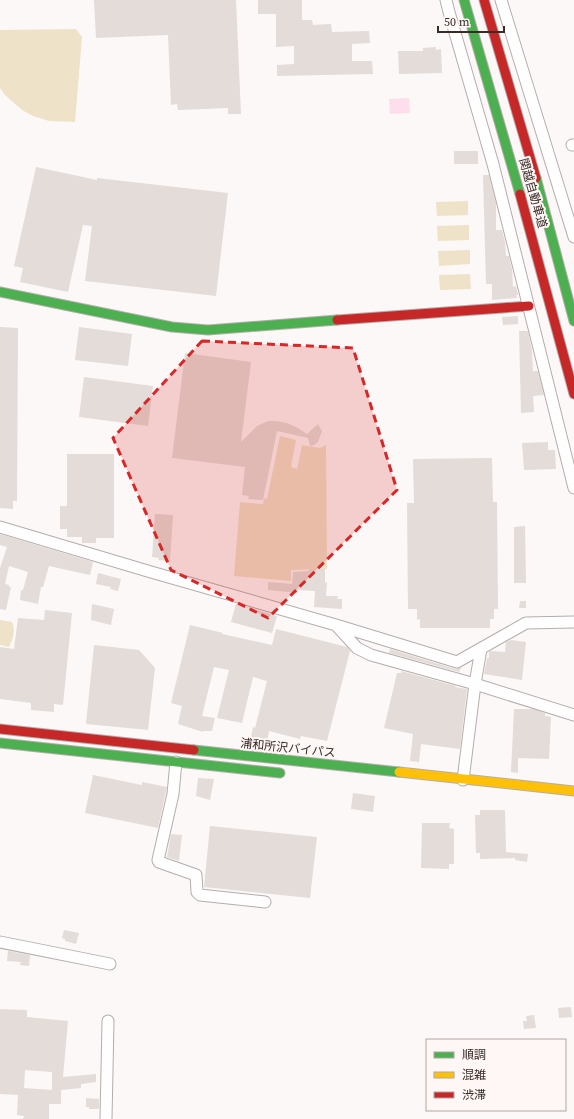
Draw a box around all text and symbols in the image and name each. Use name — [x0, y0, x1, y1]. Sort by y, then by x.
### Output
scale bar — [438, 8, 504, 34]
text: 50 m — [444, 14, 470, 30]
street label: 関越自動車道 — [515, 156, 551, 230]
street label: 浦和所沢バイパス — [240, 735, 336, 761]
legend — [426, 1039, 566, 1111]
text: 順調 — [462, 1047, 486, 1063]
text: 混雑 — [462, 1067, 486, 1083]
text: 渋滞 — [462, 1087, 486, 1103]

